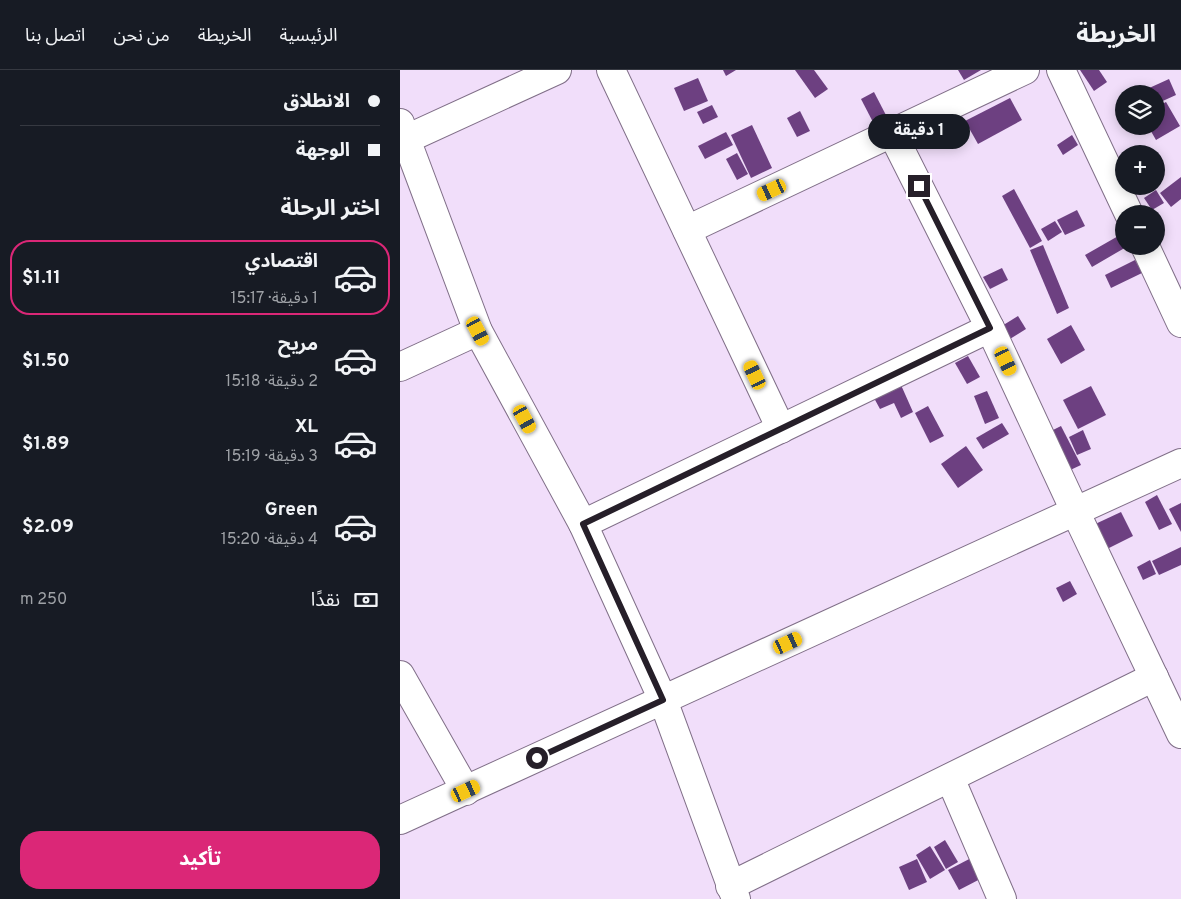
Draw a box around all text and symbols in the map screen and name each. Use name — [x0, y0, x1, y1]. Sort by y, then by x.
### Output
text: الخريطة — [1076, 21, 1156, 51]
text: اتصل بنا — [25, 25, 85, 48]
text: من نحن — [113, 25, 170, 48]
text: الخريطة — [198, 25, 252, 48]
text: الرئيسية — [280, 25, 337, 48]
map controls — [1115, 85, 1165, 255]
button: layers — [1115, 85, 1165, 135]
text: الانطلاق — [284, 90, 350, 114]
callout: 1 دقيقة — [868, 114, 970, 148]
text: 1 دقيقة — [894, 121, 944, 141]
text: الوجهة — [296, 139, 350, 163]
button: + — [1115, 145, 1165, 195]
route end — [908, 175, 930, 197]
car — [755, 177, 788, 203]
text: اختر الرحلة — [281, 196, 380, 223]
button: − — [1115, 205, 1165, 255]
text: اقتصادي — [245, 250, 318, 274]
icon: car — [333, 255, 378, 300]
text: $1.11 — [22, 266, 61, 290]
text: 1 دقيقة · 15:17 — [231, 289, 318, 309]
car — [464, 314, 491, 348]
text: مريح — [278, 333, 318, 357]
icon: car — [333, 338, 378, 383]
car — [992, 344, 1019, 378]
text: $1.50 — [22, 349, 70, 373]
car — [741, 358, 768, 392]
text: 2 دقيقة · 15:18 — [225, 372, 318, 392]
car — [511, 402, 538, 436]
text: XL — [295, 415, 318, 439]
icon: car — [333, 421, 378, 466]
text: $1.89 — [22, 432, 69, 456]
text: 3 دقيقة · 15:19 — [226, 447, 318, 467]
text: Green — [265, 498, 318, 522]
icon: car — [333, 504, 378, 549]
text: $2.09 — [22, 515, 74, 539]
text: 4 دقيقة · 15:20 — [221, 530, 318, 550]
icon: cash — [352, 586, 380, 614]
text: نقدًا — [311, 589, 340, 613]
text: 250 m — [20, 590, 67, 610]
car — [771, 630, 804, 656]
route start — [526, 747, 548, 769]
car — [449, 778, 482, 804]
button: تأكيد — [20, 831, 380, 889]

